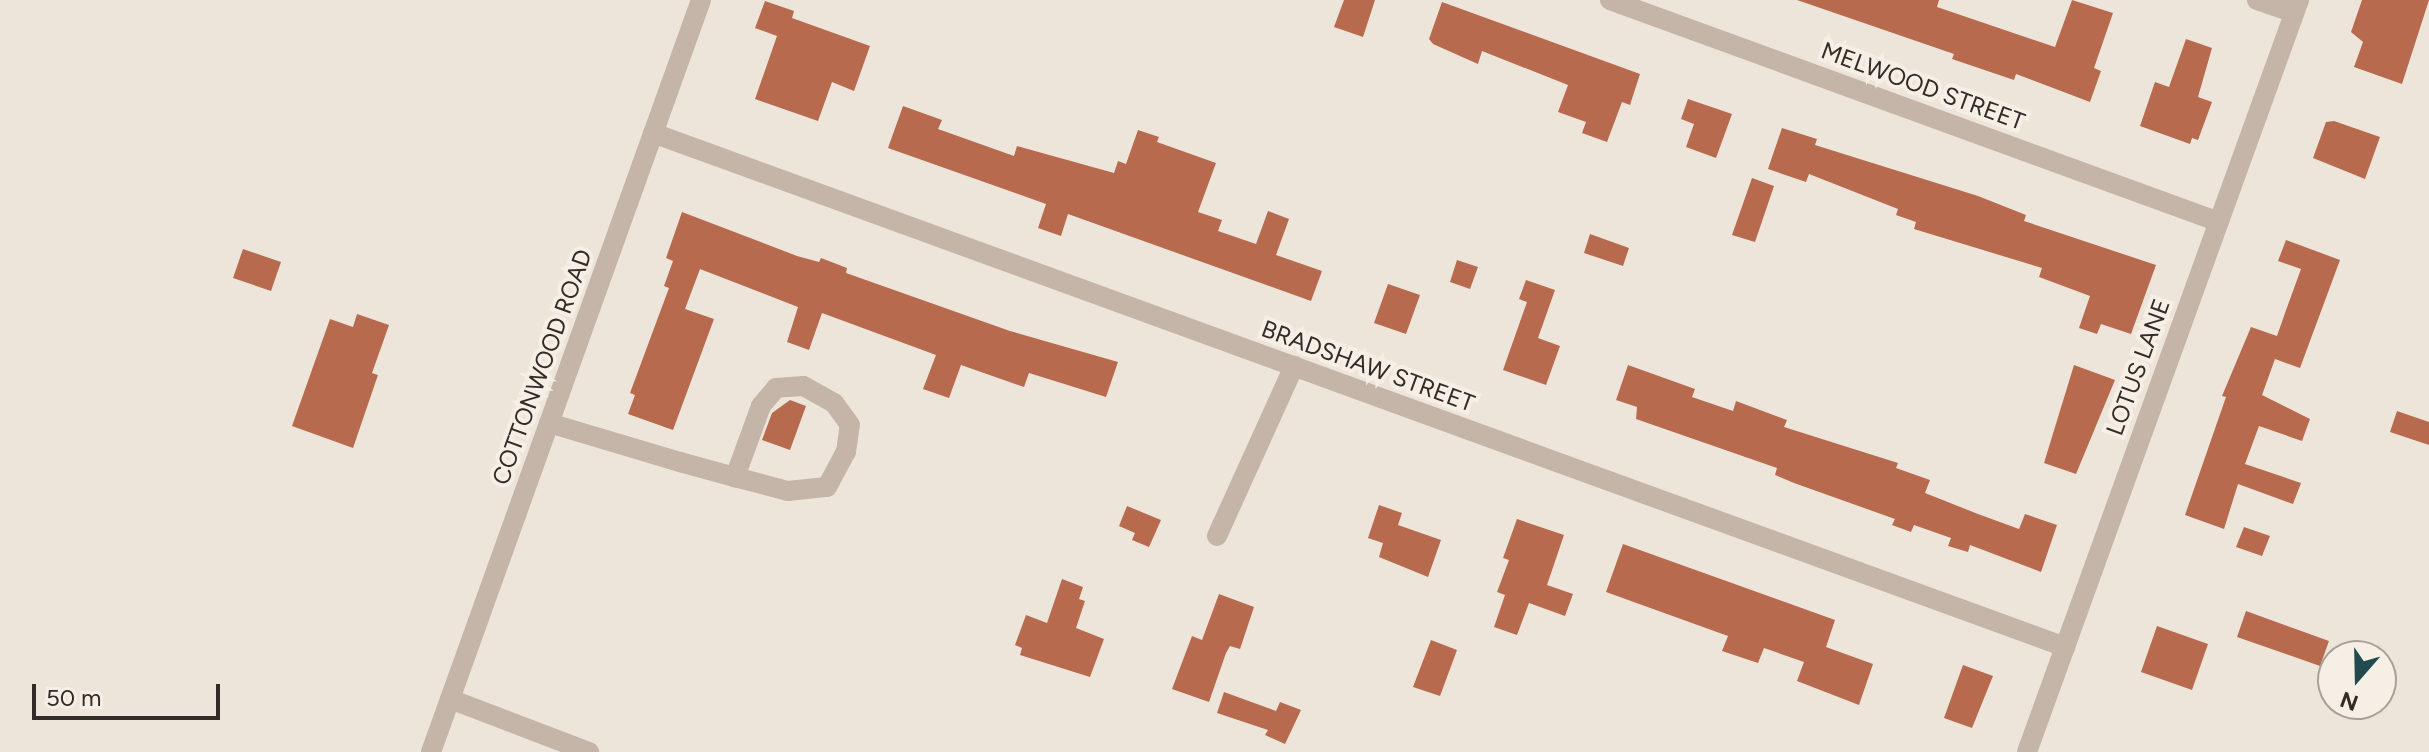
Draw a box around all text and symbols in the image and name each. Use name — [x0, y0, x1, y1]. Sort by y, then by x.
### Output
street label: MELWOOD STREET — [1817, 36, 2029, 136]
street label: COTTONWOOD ROAD — [486, 245, 598, 489]
street label: LOTUS LANE — [2100, 295, 2176, 439]
street label: BRADSHAW STREET — [1258, 314, 1478, 418]
north arrow — [2317, 640, 2397, 720]
scale bar — [36, 668, 224, 718]
text: 50 m — [46, 683, 102, 712]
text: N — [2337, 686, 2362, 717]

